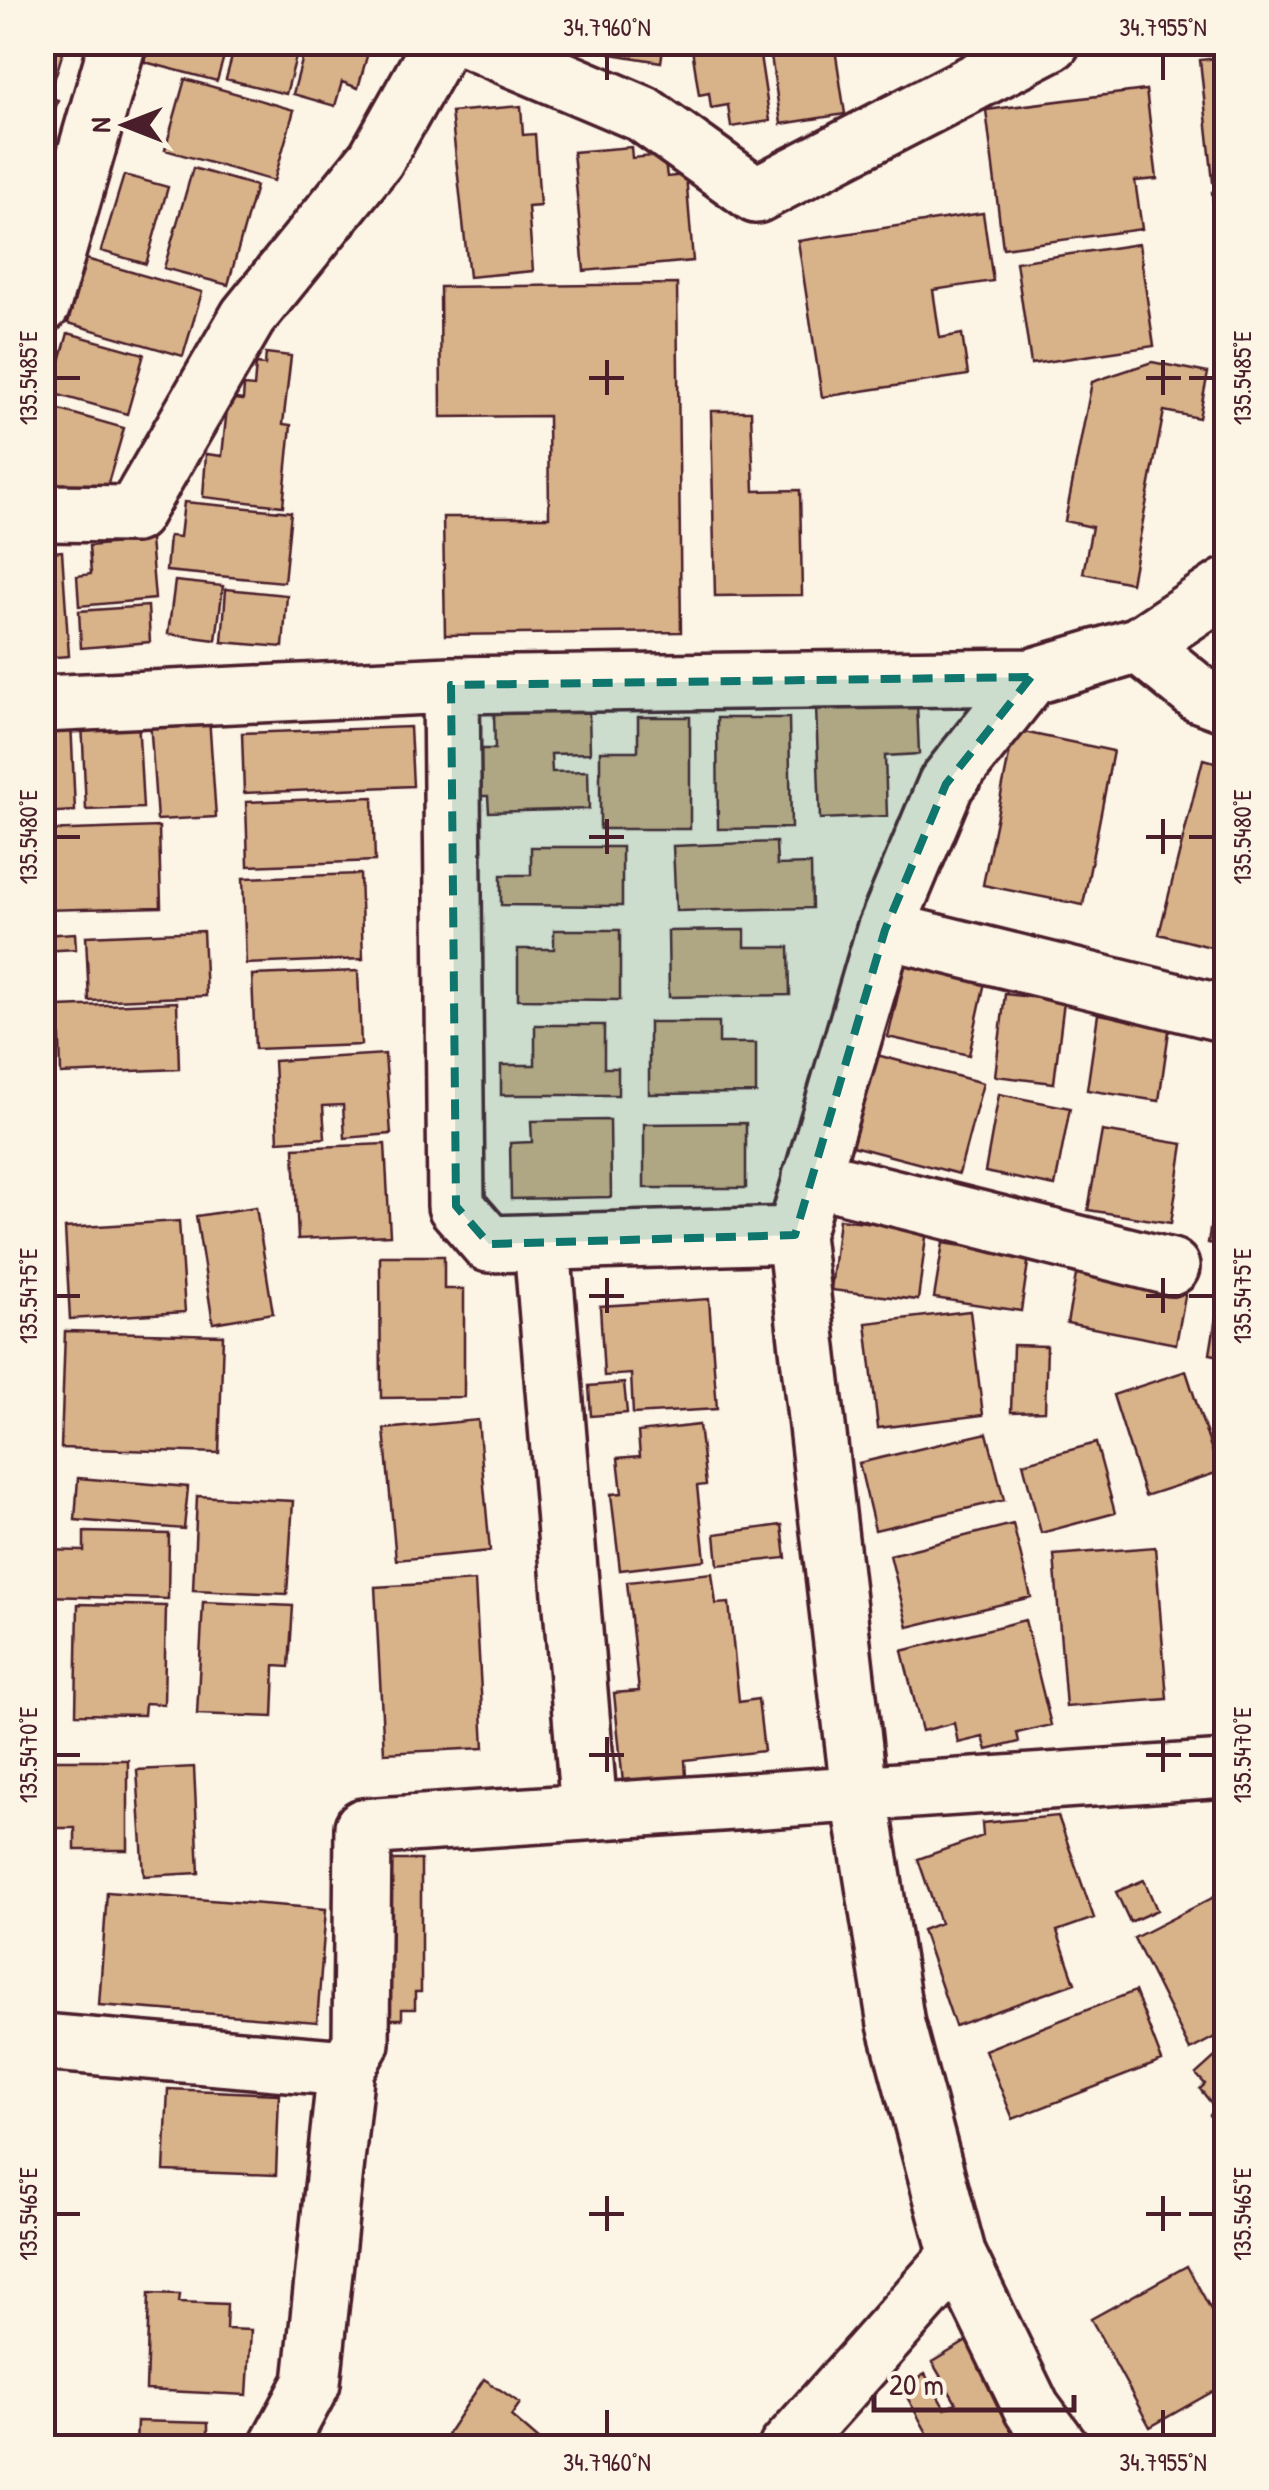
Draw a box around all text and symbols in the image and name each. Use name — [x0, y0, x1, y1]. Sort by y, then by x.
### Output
text: 34.7960°N — [563, 10, 651, 44]
text: 34.7955°N — [1119, 10, 1207, 44]
north arrow — [75, 75, 175, 175]
text: N — [81, 117, 119, 132]
text: 135.5485°E — [11, 331, 45, 425]
text: 135.5485°E — [1225, 331, 1259, 425]
text: 135.5480°E — [11, 789, 45, 885]
text: 135.5480°E — [1225, 789, 1259, 885]
text: 135.5475°E — [11, 1248, 45, 1344]
text: 135.5475°E — [1225, 1248, 1259, 1344]
text: 135.5470°E — [11, 1707, 45, 1803]
text: 135.5470°E — [1225, 1707, 1259, 1803]
text: 135.5465°E — [11, 2167, 45, 2261]
text: 135.5465°E — [1225, 2167, 1259, 2261]
scale bar — [874, 2350, 1074, 2412]
text: 20 m — [889, 2364, 944, 2404]
text: 34.7960°N — [563, 2445, 651, 2479]
text: 34.7955°N — [1119, 2445, 1207, 2479]

